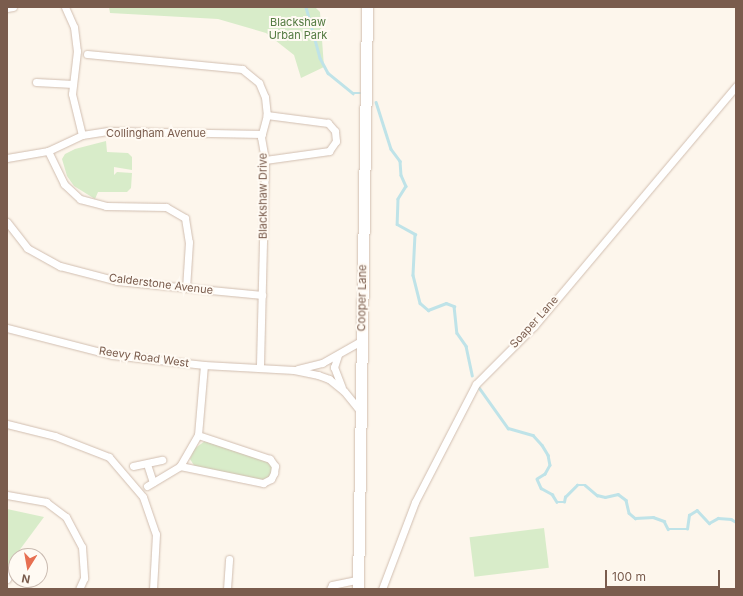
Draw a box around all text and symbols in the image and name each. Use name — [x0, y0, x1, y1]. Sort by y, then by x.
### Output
park label: Blackshaw Urban Park — [269, 16, 327, 42]
street label: Collingham Avenue — [106, 126, 206, 140]
street label: Blackshaw Drive — [256, 153, 270, 239]
street label: Cooper Lane — [355, 264, 369, 332]
street label: Calderstone Avenue — [108, 271, 214, 297]
street label: Soaper Lane — [507, 293, 561, 351]
street label: Reevy Road West — [98, 344, 190, 370]
north arrow — [8, 548, 48, 588]
scale bar — [607, 562, 722, 588]
text: 100 m — [612, 569, 646, 584]
text: N — [20, 571, 31, 586]

